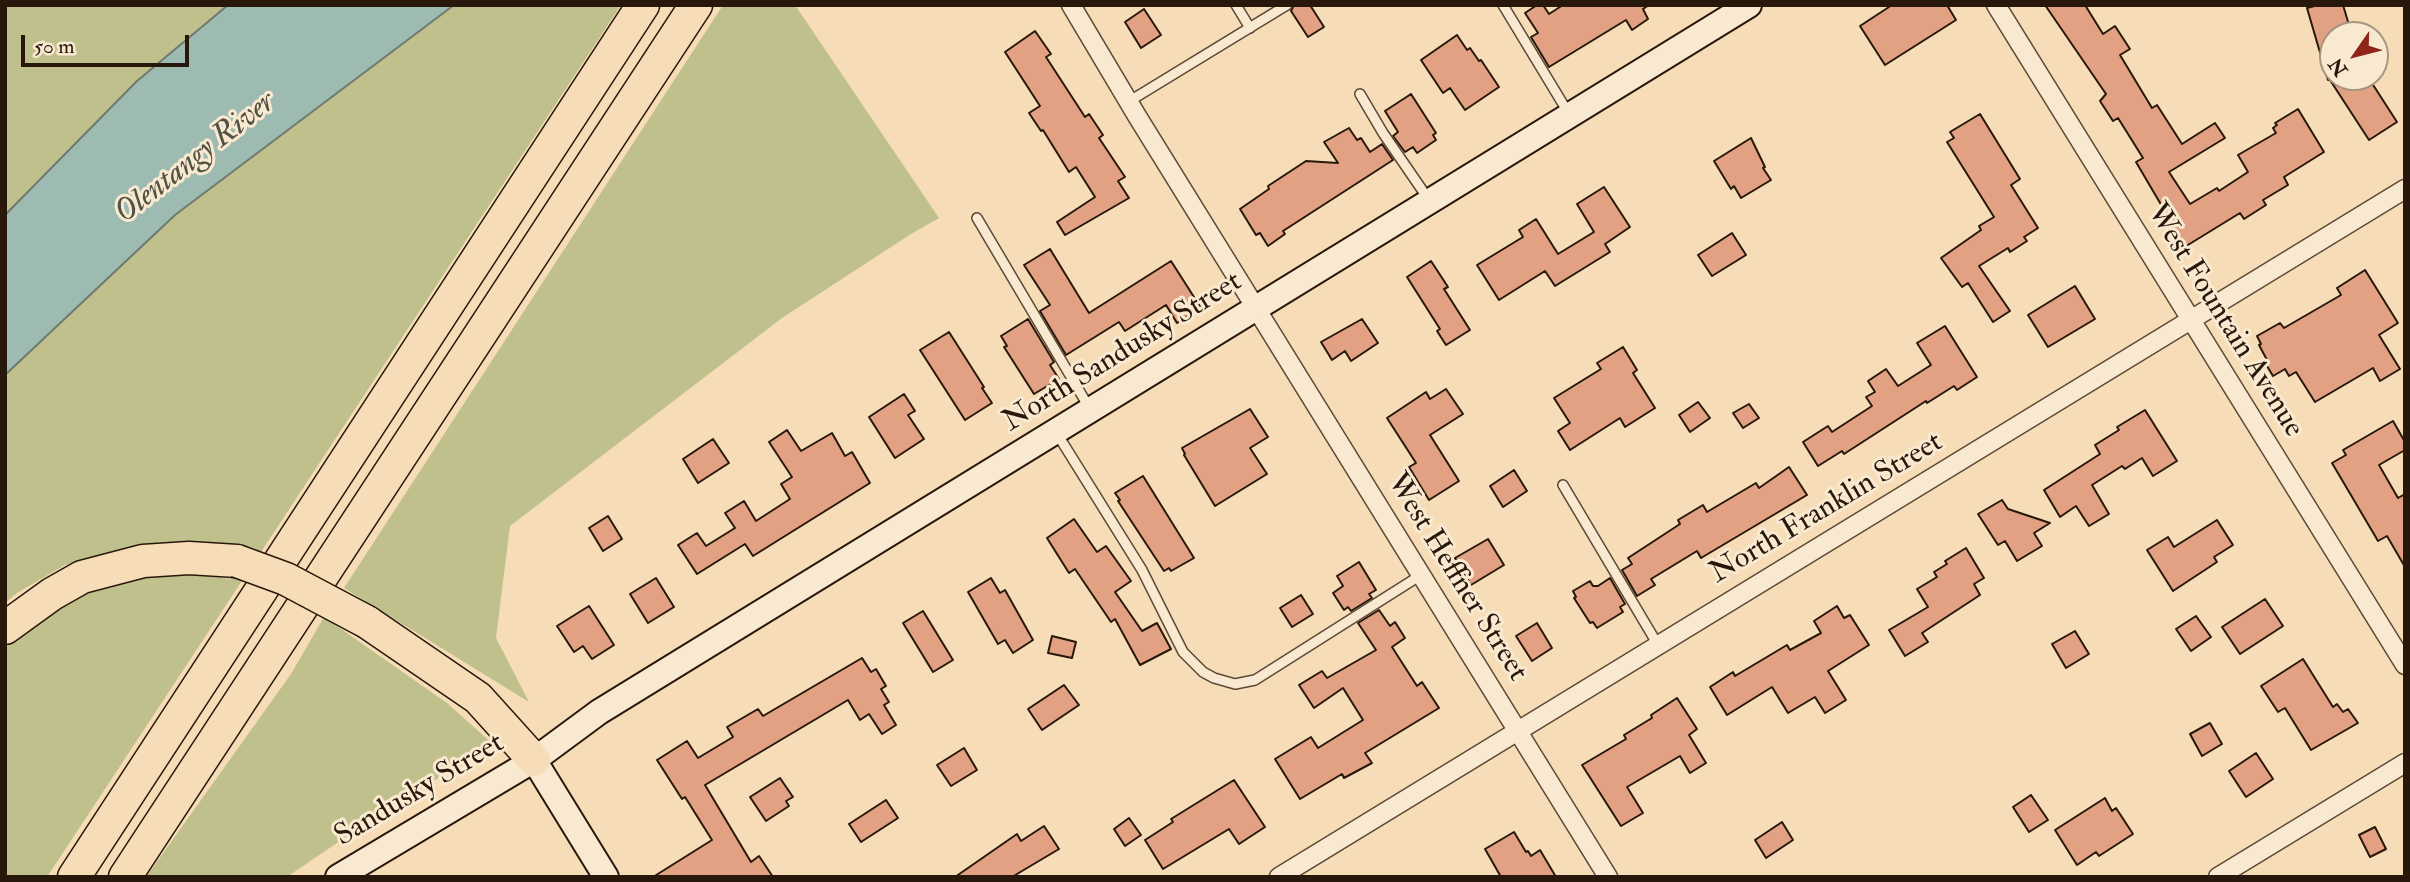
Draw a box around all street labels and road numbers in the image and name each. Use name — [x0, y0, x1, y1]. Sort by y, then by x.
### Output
street label: West Fountain Avenue — [2138, 198, 2310, 444]
street label: North Sandusky Street — [997, 265, 1249, 441]
street label: North Franklin Street — [1704, 425, 1950, 593]
street label: West Heffner Street — [1378, 467, 1534, 689]
street label: Sandusky Street — [329, 726, 511, 856]

